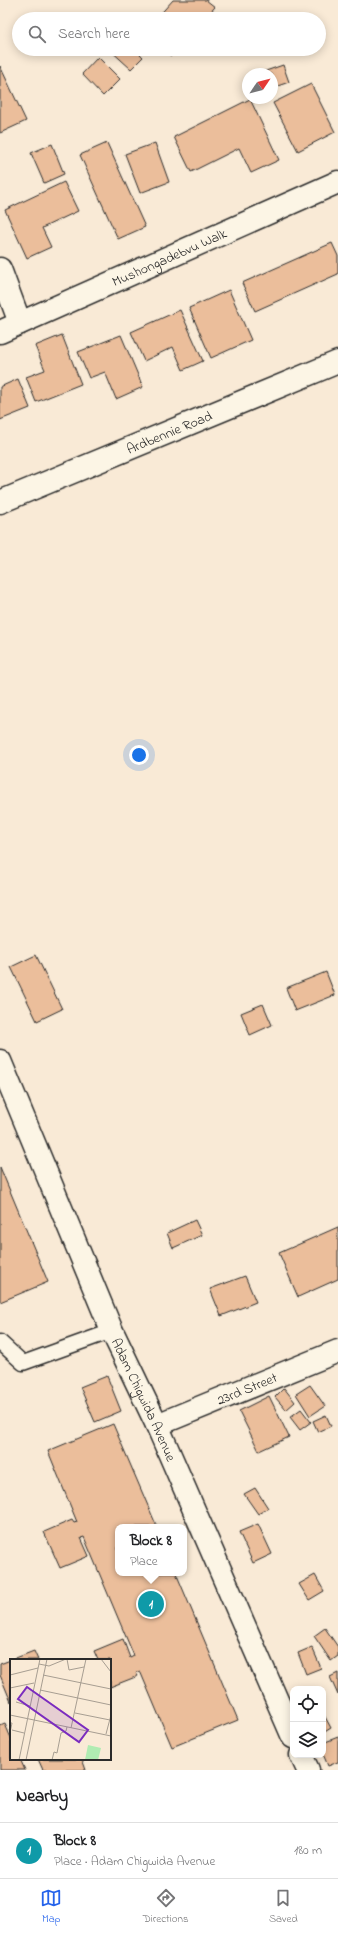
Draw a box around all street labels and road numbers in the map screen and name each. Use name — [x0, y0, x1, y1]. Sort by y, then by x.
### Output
street label: Mushongadebvu Walk — [109, 223, 231, 293]
street label: Ardbennie Road — [124, 406, 216, 460]
street label: Adam Chigwida Avenue — [105, 1335, 181, 1466]
street label: 23rd Street — [214, 1368, 281, 1411]

